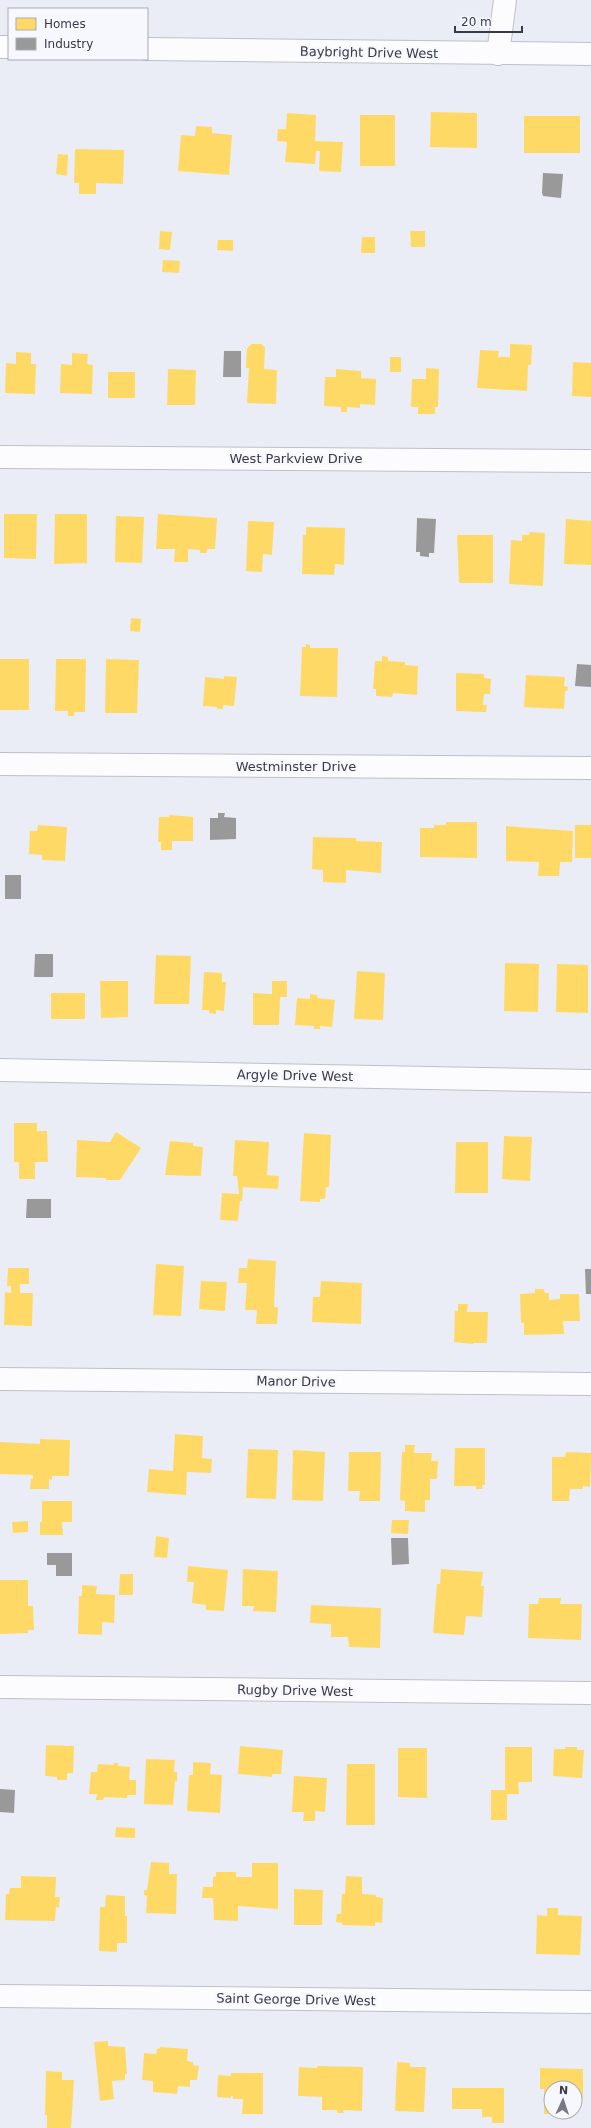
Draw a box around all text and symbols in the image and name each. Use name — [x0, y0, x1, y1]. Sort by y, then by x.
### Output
legend — [8, 8, 148, 60]
scale bar — [455, 8, 522, 34]
text: 20 m — [461, 15, 492, 29]
text: Homes — [44, 17, 86, 31]
text: Industry — [44, 37, 93, 51]
street label: Baybright Drive West — [300, 44, 438, 61]
street label: West Parkview Drive — [230, 451, 362, 466]
street label: Westminster Drive — [236, 759, 356, 774]
street label: Argyle Drive West — [237, 1067, 353, 1084]
street label: Manor Drive — [256, 1373, 336, 1390]
street label: Rugby Drive West — [237, 1682, 353, 1699]
street label: Saint George Drive West — [216, 1991, 376, 2008]
north arrow — [543, 2080, 583, 2120]
text: N — [559, 2084, 568, 2097]

